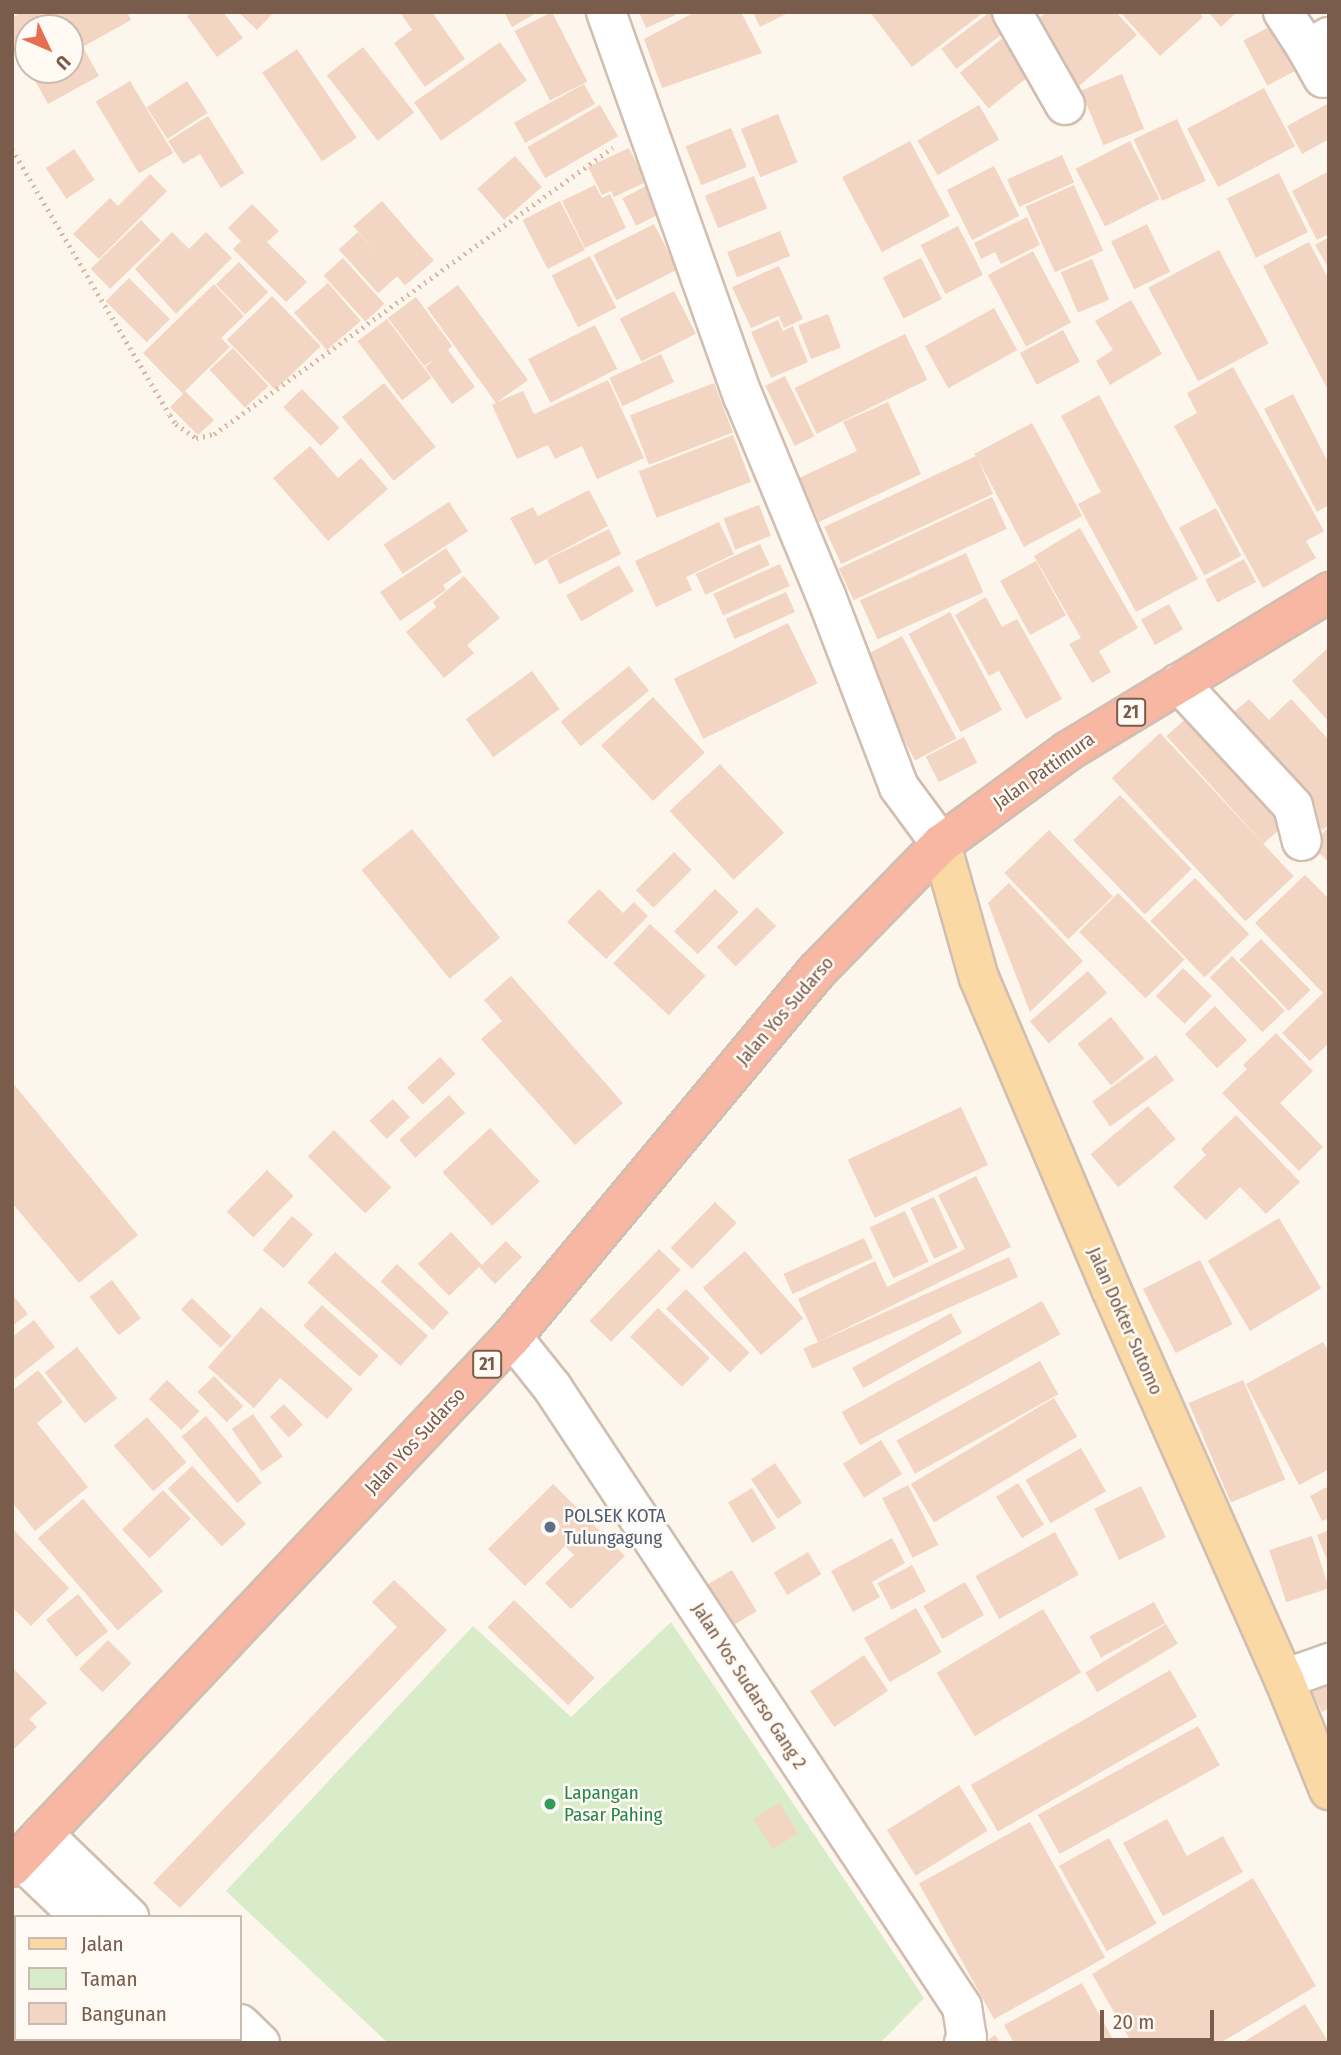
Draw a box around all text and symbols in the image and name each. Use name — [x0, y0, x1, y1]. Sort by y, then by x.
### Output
north arrow — [14, 14, 84, 84]
text: U — [51, 51, 75, 75]
road number: 21 — [1115, 698, 1147, 726]
street label: Jalan Pattimura — [989, 728, 1099, 814]
street label: Jalan Yos Sudarso — [731, 952, 839, 1070]
street label: Jalan Dokter Sutomo — [1082, 1244, 1168, 1398]
road number: 21 — [471, 1350, 503, 1378]
street label: Jalan Yos Sudarso — [360, 1383, 470, 1499]
place label: POLSEK KOTA Tulungagung — [564, 1505, 666, 1549]
marker: POLSEK KOTA Tulungagung — [542, 1519, 558, 1535]
street label: Jalan Yos Sudarso Gang 2 — [687, 1599, 811, 1773]
place label: Lapangan Pasar Pahing — [564, 1782, 663, 1826]
marker: Lapangan Pasar Pahing — [542, 1796, 558, 1812]
legend — [14, 1915, 242, 2041]
text: Jalan — [81, 1931, 124, 1957]
text: Taman — [81, 1966, 137, 1992]
scale bar — [1103, 1996, 1217, 2040]
text: Bangunan — [81, 2001, 167, 2027]
text: 20 m — [1113, 2009, 1154, 2035]

